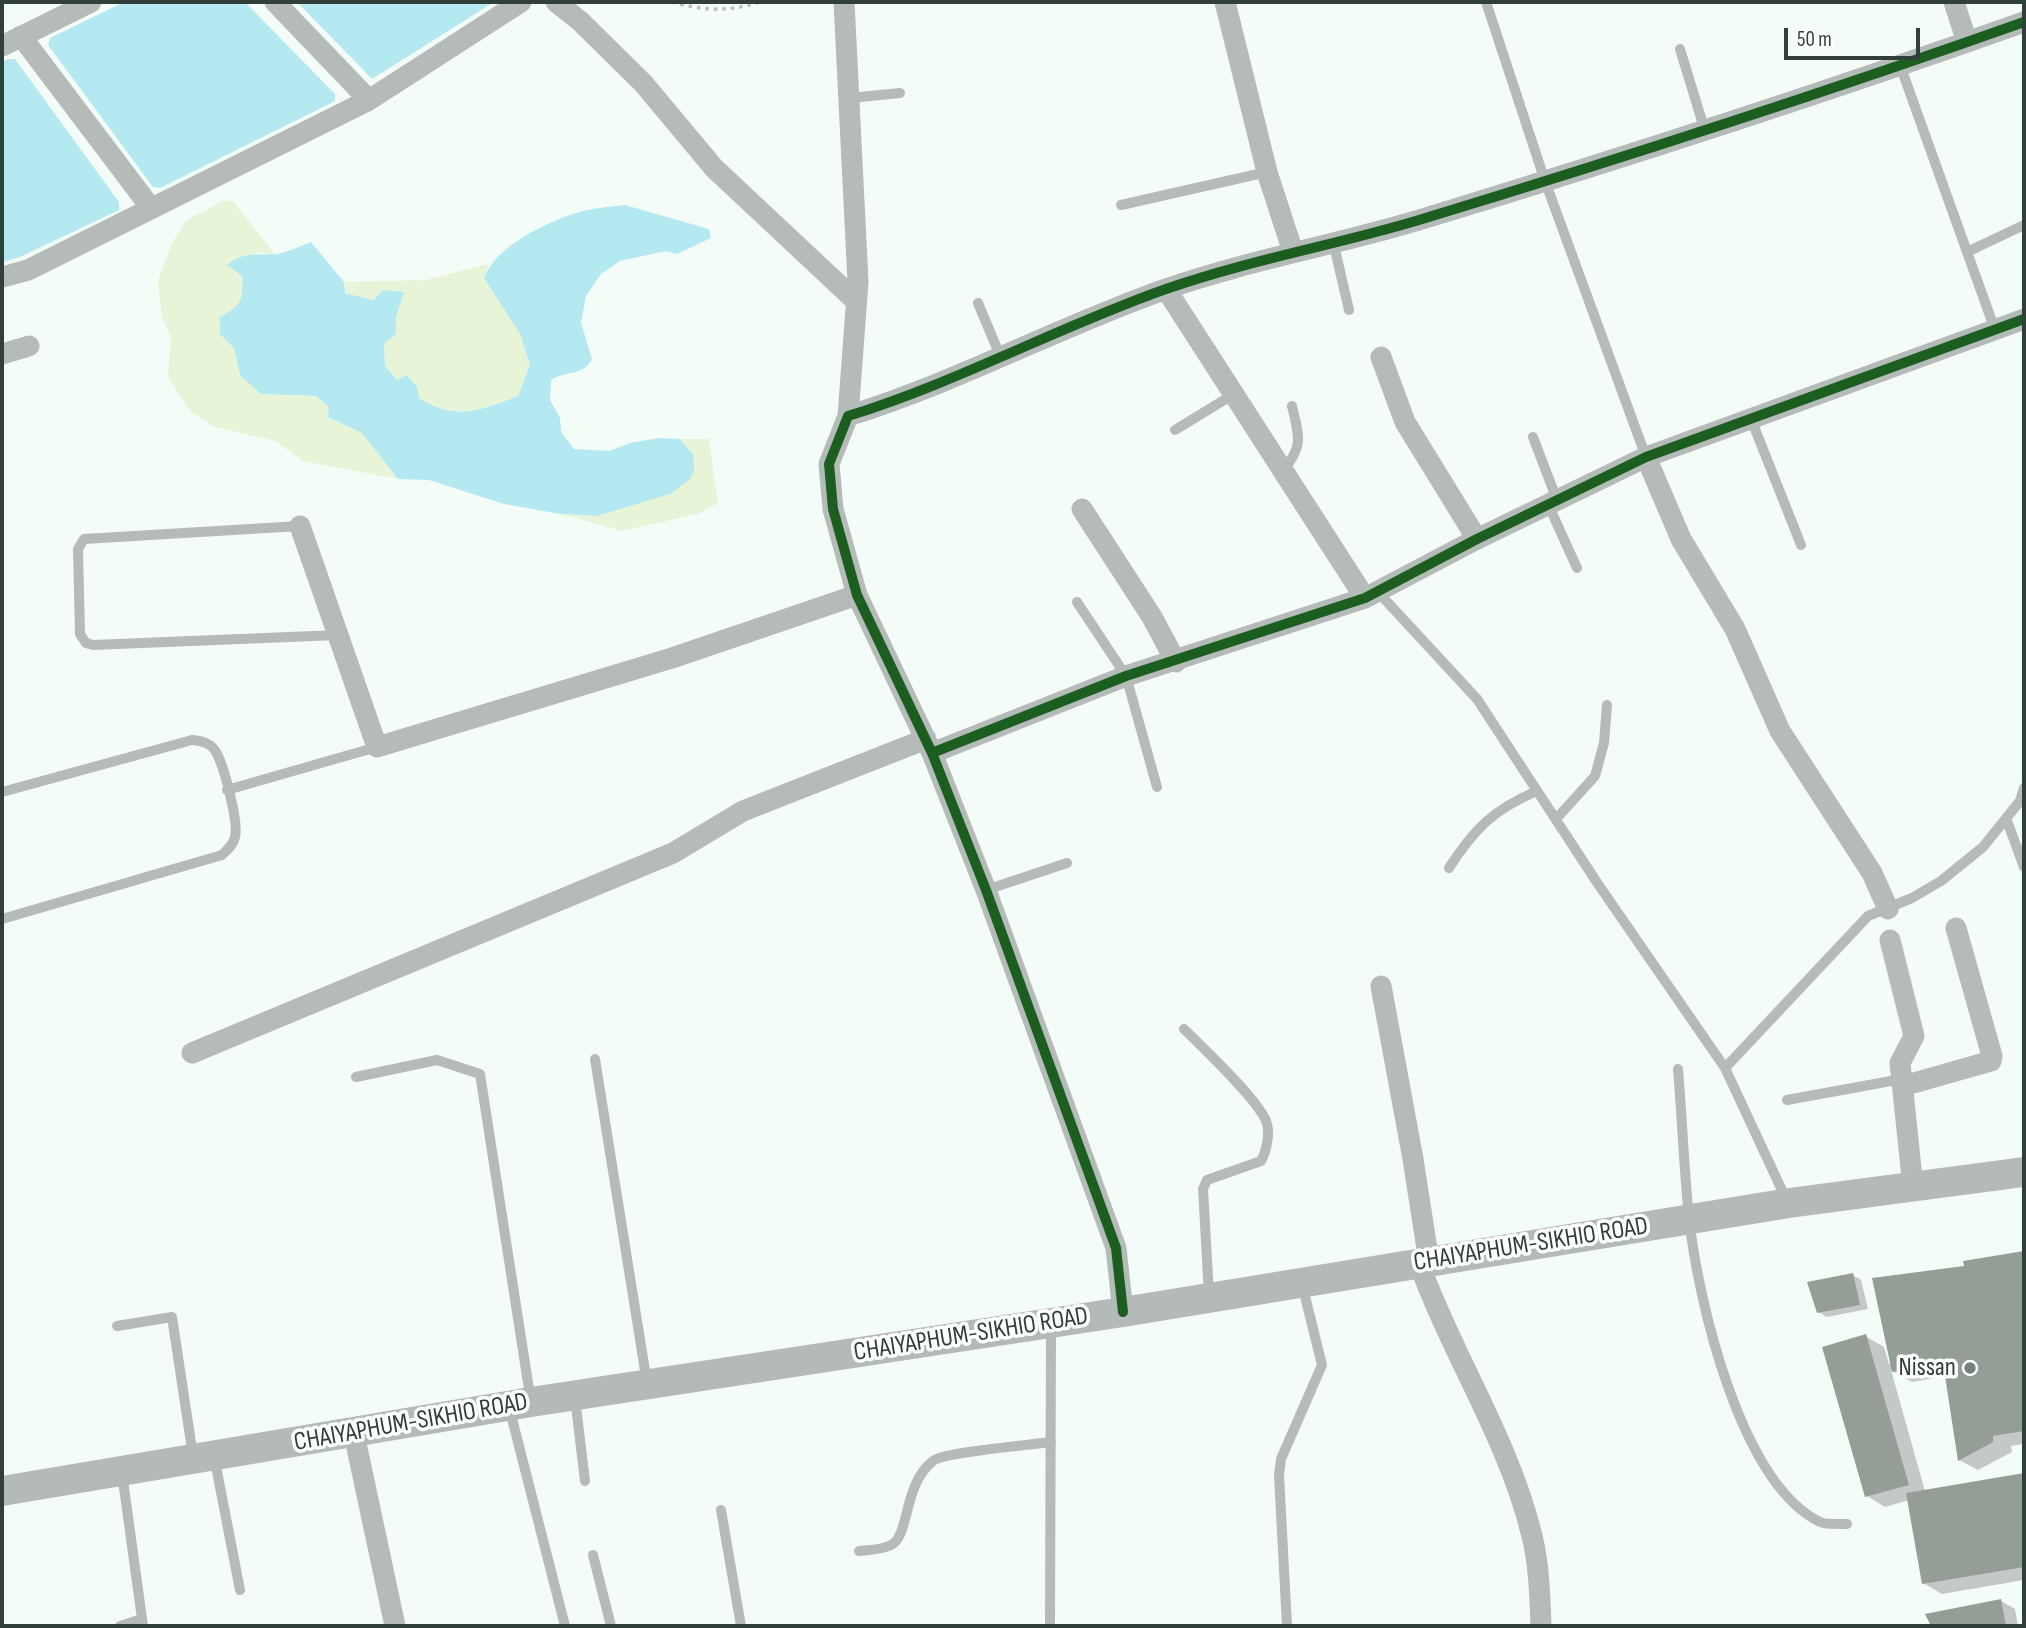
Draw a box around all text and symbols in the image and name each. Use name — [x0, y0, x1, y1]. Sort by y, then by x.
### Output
scale bar — [1788, 14, 1924, 58]
text: 50 m — [1797, 27, 1832, 52]
street label: CHAIYAPHUM-SIKHIO ROAD — [1412, 1211, 1650, 1279]
street label: CHAIYAPHUM-SIKHIO ROAD — [852, 1301, 1090, 1369]
place label: Nissan — [1898, 1352, 1956, 1384]
marker: Nissan — [1962, 1360, 1978, 1376]
street label: CHAIYAPHUM-SIKHIO ROAD — [292, 1387, 530, 1459]

